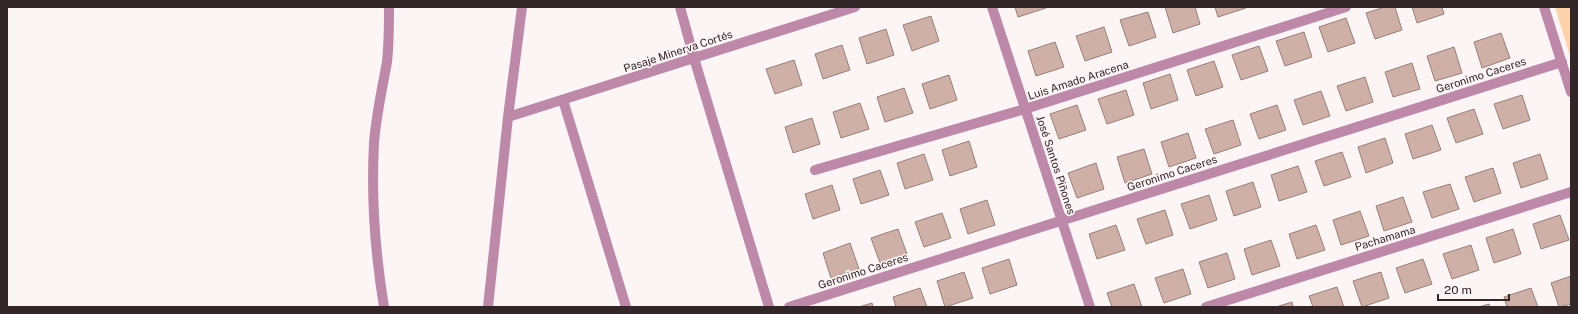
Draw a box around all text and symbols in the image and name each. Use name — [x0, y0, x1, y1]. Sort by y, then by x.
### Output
street label: Pasaje Minerva Cortés — [622, 28, 734, 74]
street label: Geronimo Caceres — [1434, 55, 1528, 95]
street label: Luis Amado Aracena — [1026, 58, 1130, 102]
street label: José Santos Piñones — [1034, 114, 1078, 216]
street label: Geronimo Caceres — [1125, 153, 1219, 193]
street label: Pachamama — [1353, 223, 1417, 253]
street label: Geronimo Caceres — [816, 251, 910, 291]
scale bar — [1438, 276, 1509, 302]
text: 20 m — [1444, 283, 1472, 297]

